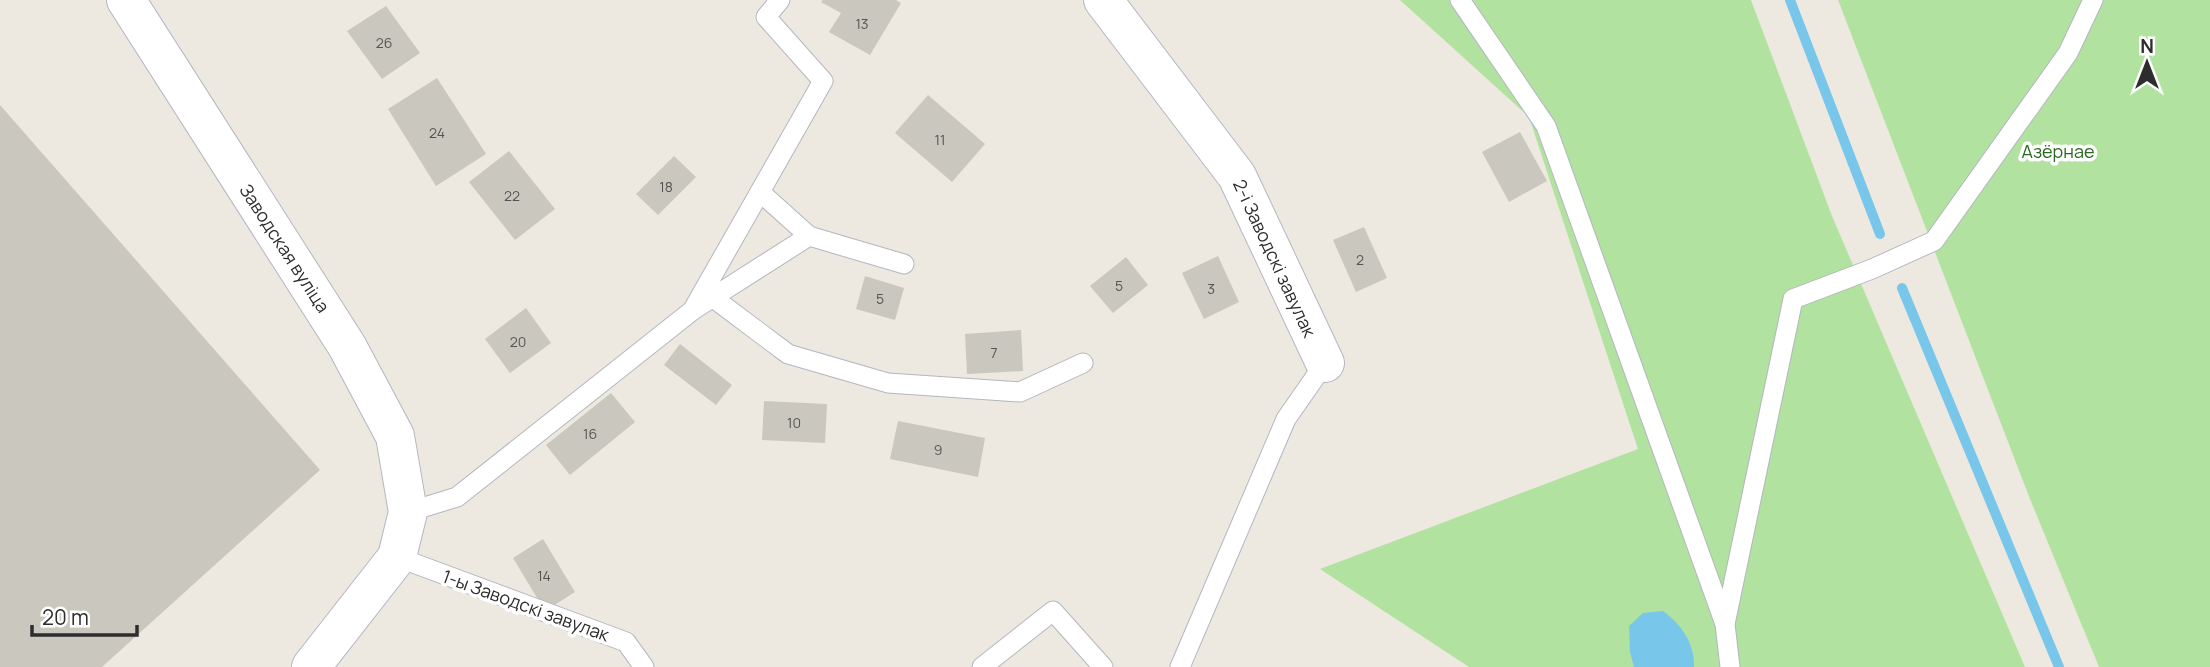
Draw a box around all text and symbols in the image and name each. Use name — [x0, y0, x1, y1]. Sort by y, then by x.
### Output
house number: 13 — [855, 14, 869, 33]
north arrow — [2112, 28, 2182, 98]
house number: 26 — [376, 33, 392, 52]
text: N — [2140, 33, 2154, 59]
house number: 24 — [429, 123, 445, 142]
house number: 11 — [935, 130, 945, 149]
park label: Азёрнае — [2022, 139, 2094, 163]
street label: 2-і Заводскі завулак — [1228, 175, 1323, 342]
house number: 18 — [659, 177, 673, 196]
street label: Заводская вуліца — [234, 179, 336, 317]
house number: 22 — [504, 186, 520, 205]
house number: 2 — [1356, 250, 1364, 269]
house number: 5 — [1115, 276, 1123, 295]
house number: 3 — [1207, 279, 1215, 298]
house number: 5 — [876, 289, 884, 308]
house number: 20 — [510, 332, 526, 351]
house number: 7 — [990, 343, 998, 362]
house number: 10 — [787, 413, 801, 432]
house number: 16 — [583, 424, 597, 443]
house number: 9 — [934, 440, 942, 459]
street label: 1-ы Заводскі завулак — [439, 564, 614, 647]
house number: 14 — [537, 566, 551, 585]
scale bar — [32, 594, 136, 638]
text: 20 m — [42, 603, 89, 631]

